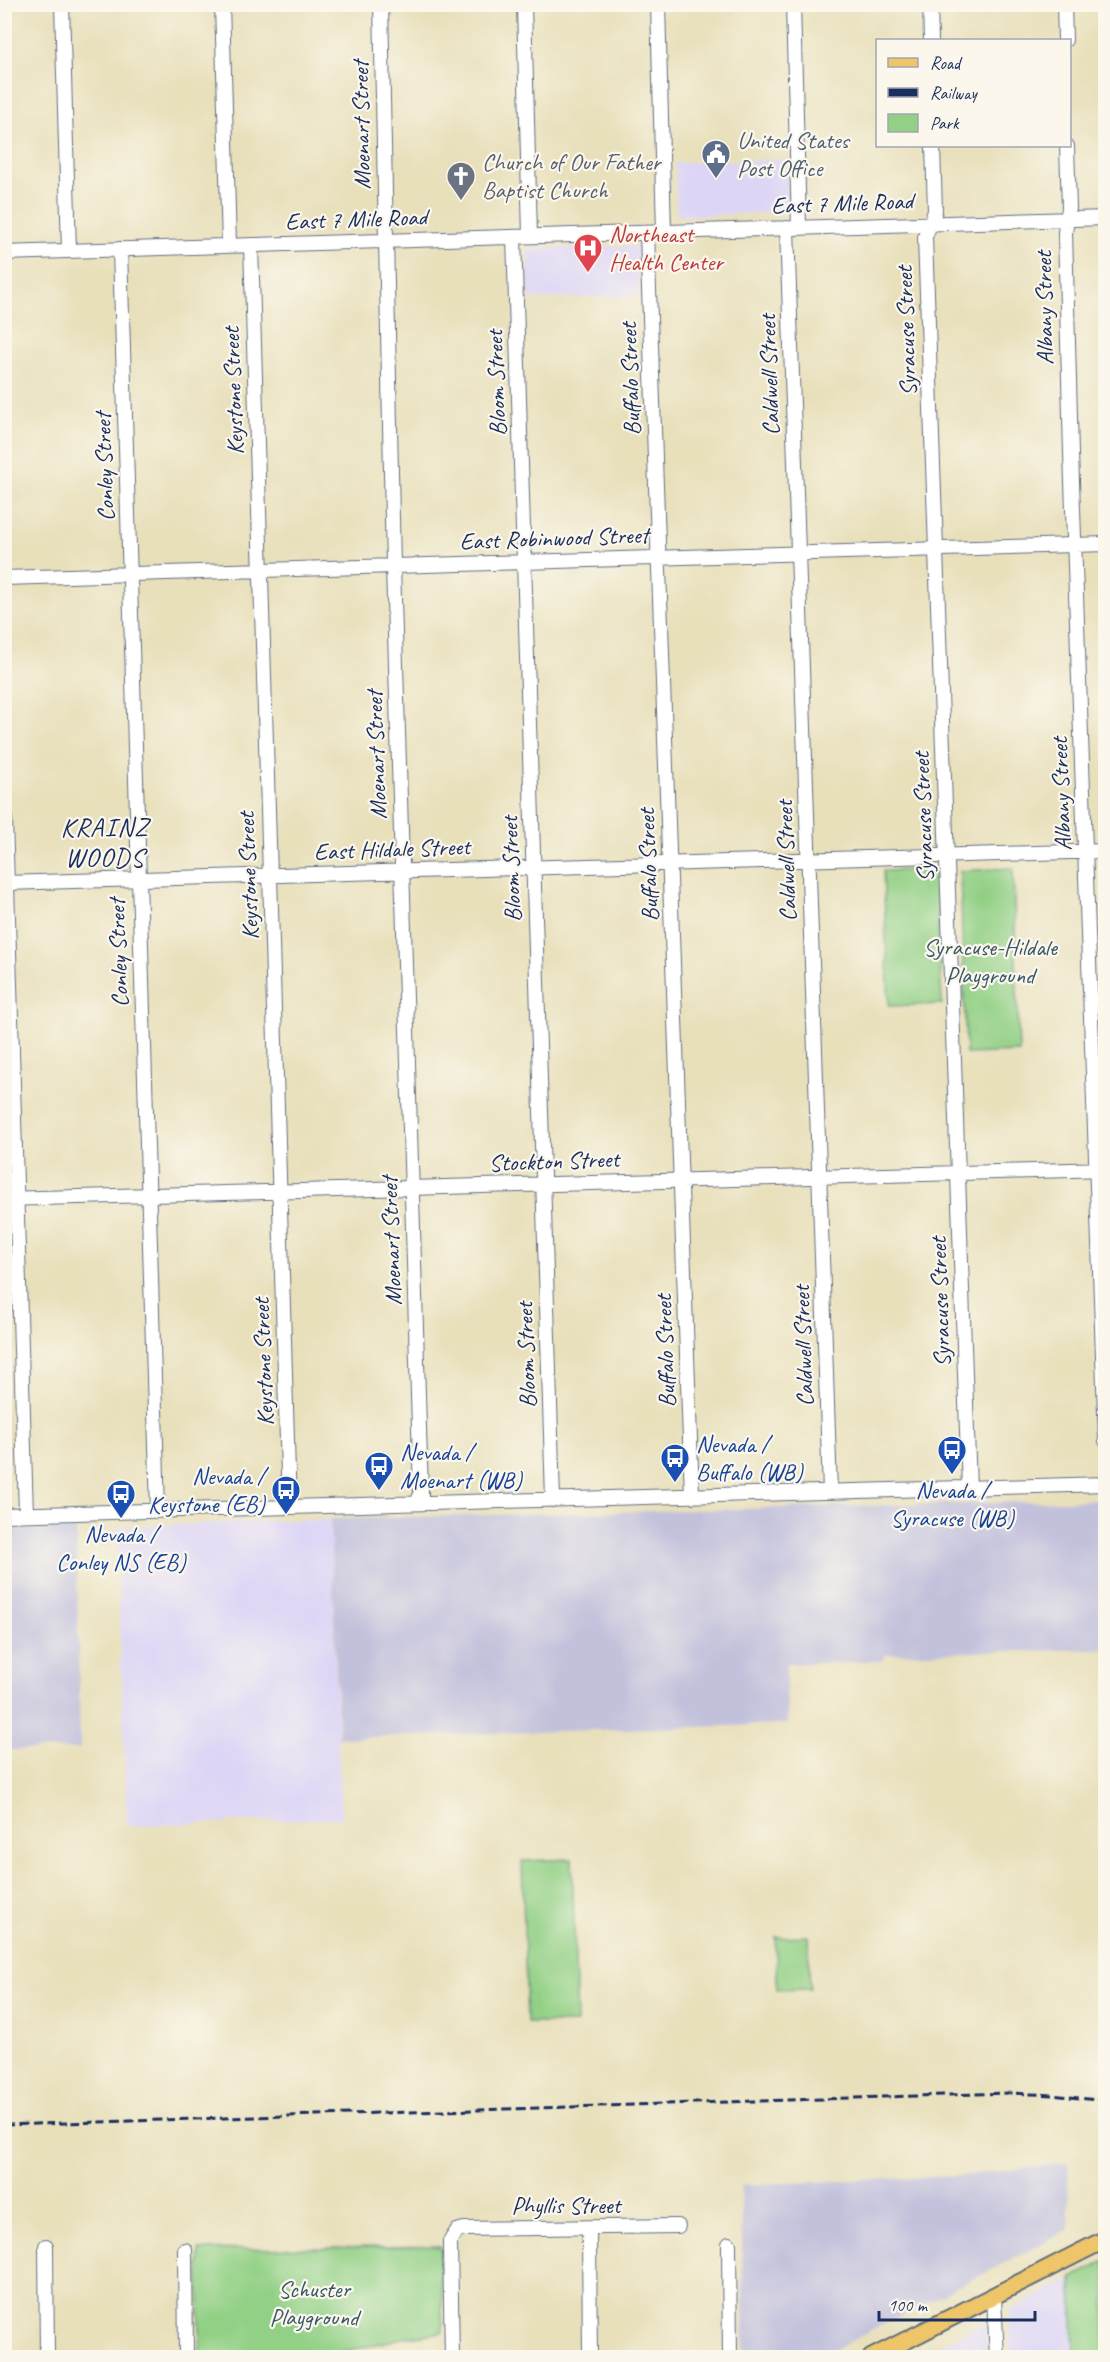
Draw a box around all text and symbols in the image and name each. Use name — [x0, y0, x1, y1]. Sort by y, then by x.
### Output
legend — [876, 39, 1071, 147]
text: Road — [930, 52, 963, 74]
street label: Moenart Street — [345, 57, 377, 190]
text: Railway — [930, 82, 978, 104]
text: Park — [930, 112, 960, 134]
place label: United States Post Office — [737, 125, 851, 183]
public building icon: United States Post Office — [700, 138, 732, 180]
place label: Church of Our Father Baptist Church — [482, 147, 663, 205]
church icon: Church of Our Father Baptist Church — [445, 160, 477, 202]
street label: East 7 Mile Road — [771, 185, 917, 220]
street label: East 7 Mile Road — [285, 201, 431, 236]
place label: Northeast Health Center — [609, 219, 725, 277]
hospital icon: Northeast Health Center — [572, 232, 604, 274]
street label: Albany Street — [1028, 249, 1060, 365]
street label: Syracuse Street — [889, 263, 923, 397]
street label: Caldwell Street — [752, 312, 786, 436]
street label: Buffalo Street — [613, 320, 647, 436]
street label: Keystone Street — [216, 325, 250, 455]
street label: Bloom Street — [479, 327, 513, 436]
street label: Conley Street — [87, 409, 121, 522]
street label: East Robinwood Street — [459, 520, 652, 556]
street label: Moenart Street — [359, 687, 393, 820]
street label: Albany Street — [1044, 735, 1078, 851]
street label: Syracuse Street — [906, 749, 940, 883]
street label: Caldwell Street — [769, 798, 803, 922]
street label: Buffalo Street — [631, 806, 665, 922]
street label: Keystone Street — [231, 810, 265, 940]
district label: KRAINZ WOODS — [61, 811, 152, 874]
street label: Bloom Street — [494, 813, 528, 922]
street label: East Hildale Street — [314, 831, 472, 867]
street label: Conley Street — [101, 895, 135, 1008]
park label: Syracuse-Hildale Playground — [923, 932, 1059, 990]
street label: Stockton Street — [488, 1144, 622, 1178]
street label: Moenart Street — [374, 1173, 408, 1306]
street label: Syracuse Street — [923, 1234, 957, 1368]
street label: Caldwell Street — [786, 1283, 820, 1407]
street label: Buffalo Street — [648, 1292, 682, 1408]
street label: Keystone Street — [246, 1296, 280, 1426]
street label: Bloom Street — [509, 1299, 543, 1408]
place label: Nevada / Buffalo (WB) — [696, 1429, 804, 1487]
bus stop icon: Nevada / Syracuse (WB) — [936, 1434, 968, 1476]
place label: Nevada / Moenart (WB) — [400, 1437, 523, 1495]
bus stop icon: Nevada / Buffalo (WB) — [659, 1442, 691, 1484]
bus stop icon: Nevada / Moenart (WB) — [363, 1450, 395, 1492]
place label: Nevada / Keystone (EB) — [148, 1461, 270, 1519]
bus stop icon: Nevada / Keystone (EB) — [270, 1474, 302, 1516]
place label: Nevada / Syracuse (WB) — [890, 1475, 1015, 1533]
bus stop icon: Nevada / Conley NS (EB) — [105, 1478, 137, 1520]
place label: Nevada / Conley NS (EB) — [56, 1519, 187, 1577]
street label: Phyllis Street — [511, 2190, 623, 2220]
park label: Schuster Playground — [270, 2274, 362, 2332]
scale bar — [879, 2284, 1035, 2322]
text: 100 m — [888, 2294, 929, 2316]

